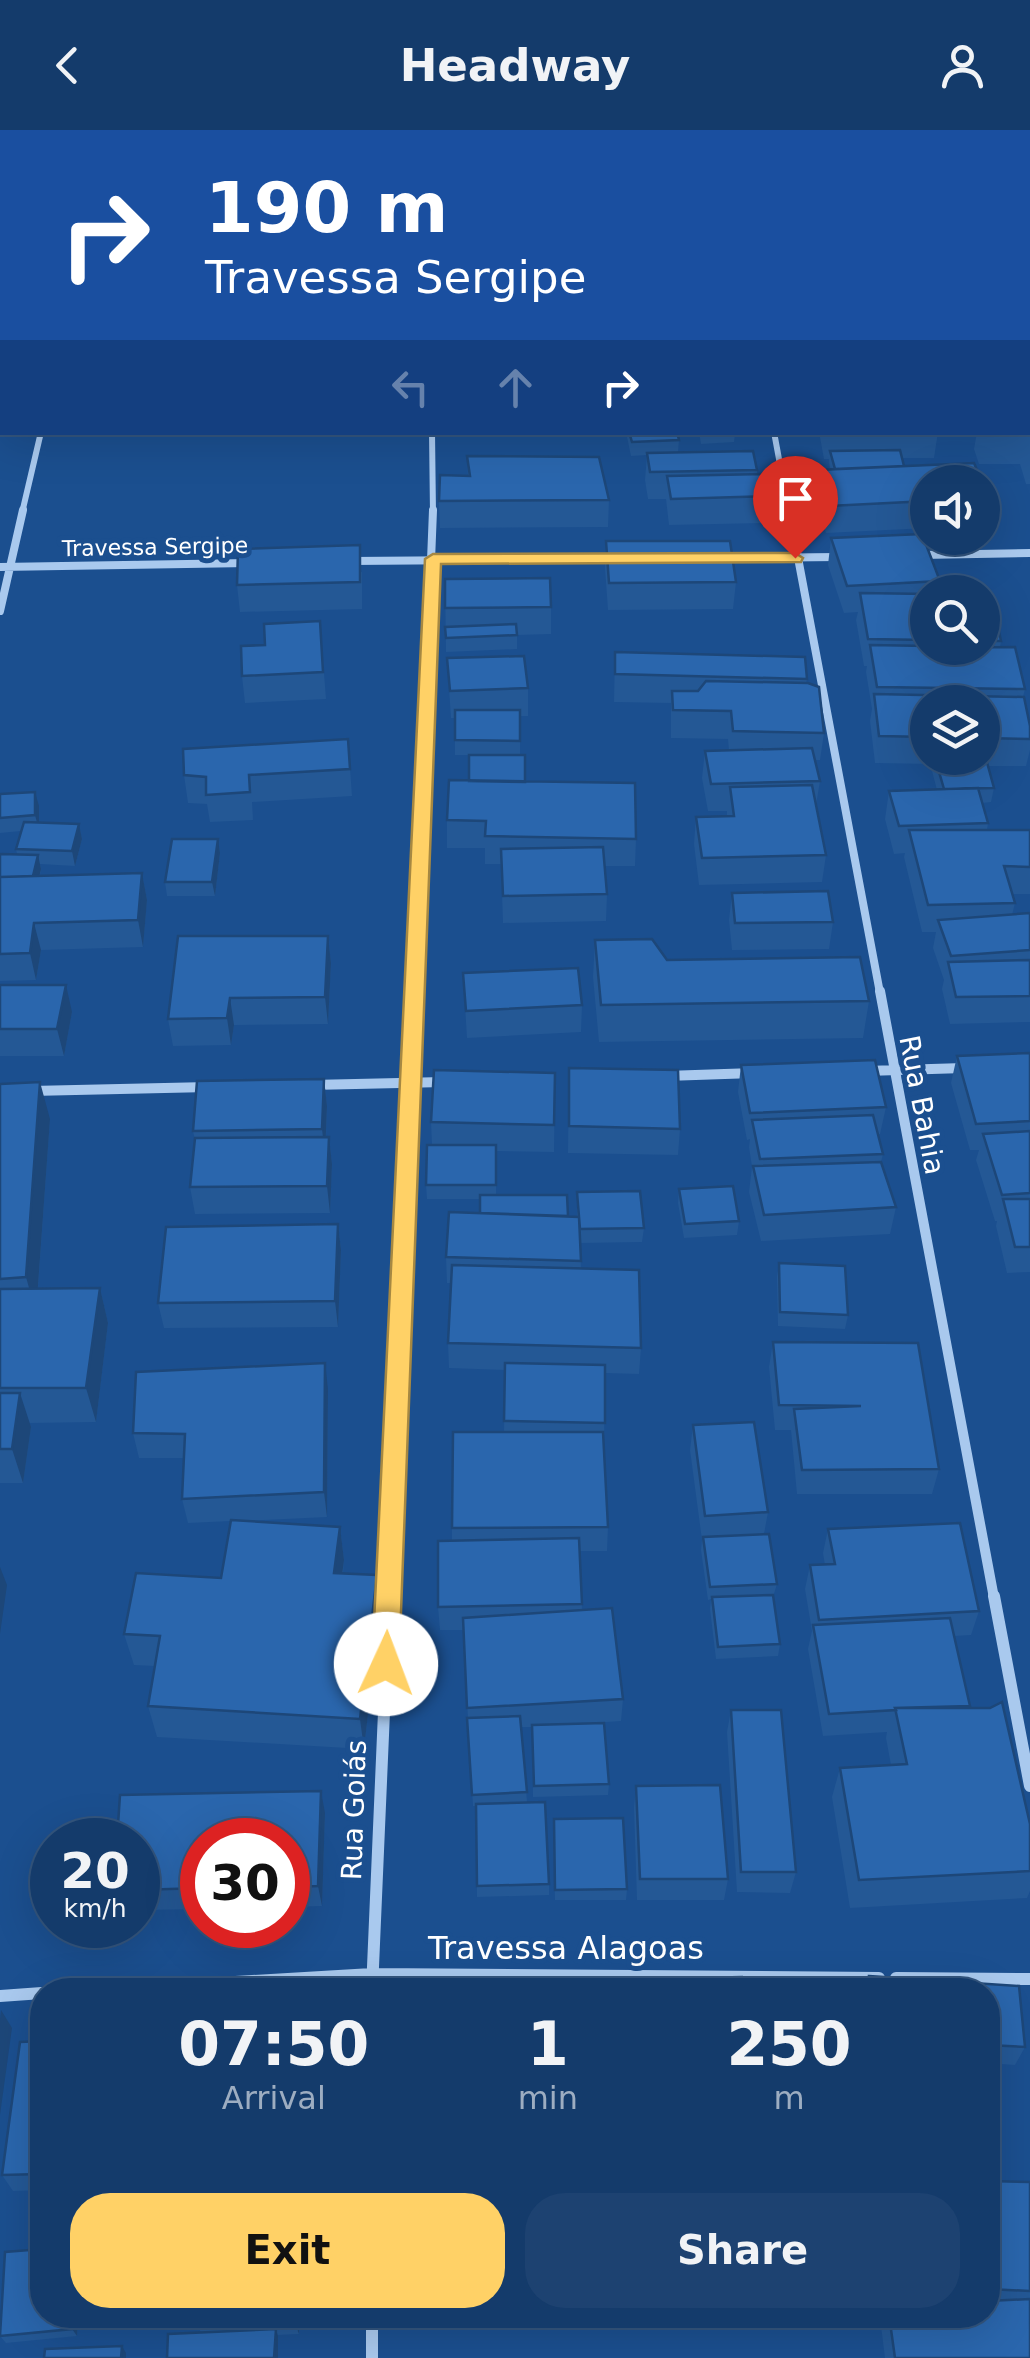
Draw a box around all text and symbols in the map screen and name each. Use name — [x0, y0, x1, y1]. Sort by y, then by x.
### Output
icon: back — [40, 38, 95, 93]
icon: person — [935, 38, 990, 93]
text: Headway — [400, 39, 630, 92]
text: 190 m — [205, 167, 448, 249]
icon: right — [40, 170, 170, 300]
text: Travessa Sergipe — [205, 251, 586, 304]
icon: left — [383, 360, 438, 415]
icon: ahead — [488, 360, 543, 415]
icon: right — [593, 360, 648, 415]
pin — [753, 456, 838, 559]
map controls — [910, 465, 1000, 775]
button: sound — [910, 465, 1000, 555]
icon: arrive — [768, 471, 823, 526]
street label: Travessa Sergipe — [61, 533, 248, 561]
button: search — [910, 575, 1000, 665]
button: layers — [910, 685, 1000, 775]
street label: Rua Bahia — [892, 1033, 952, 1177]
position arrow — [334, 1612, 438, 1716]
street label: Rua Goiás — [335, 1739, 373, 1881]
speed limit sign: 30 — [180, 1818, 310, 1948]
text: 20 — [60, 1842, 130, 1900]
text: km/h — [63, 1894, 127, 1923]
street label: Travessa Alagoas — [427, 1929, 704, 1967]
text: 07:50 — [178, 2009, 369, 2079]
text: 1 — [527, 2009, 569, 2079]
text: 250 — [726, 2009, 852, 2079]
text: Arrival — [222, 2079, 326, 2117]
text: min — [518, 2079, 578, 2117]
text: m — [773, 2079, 805, 2117]
button: Exit — [70, 2193, 505, 2308]
button: Share — [525, 2193, 960, 2308]

